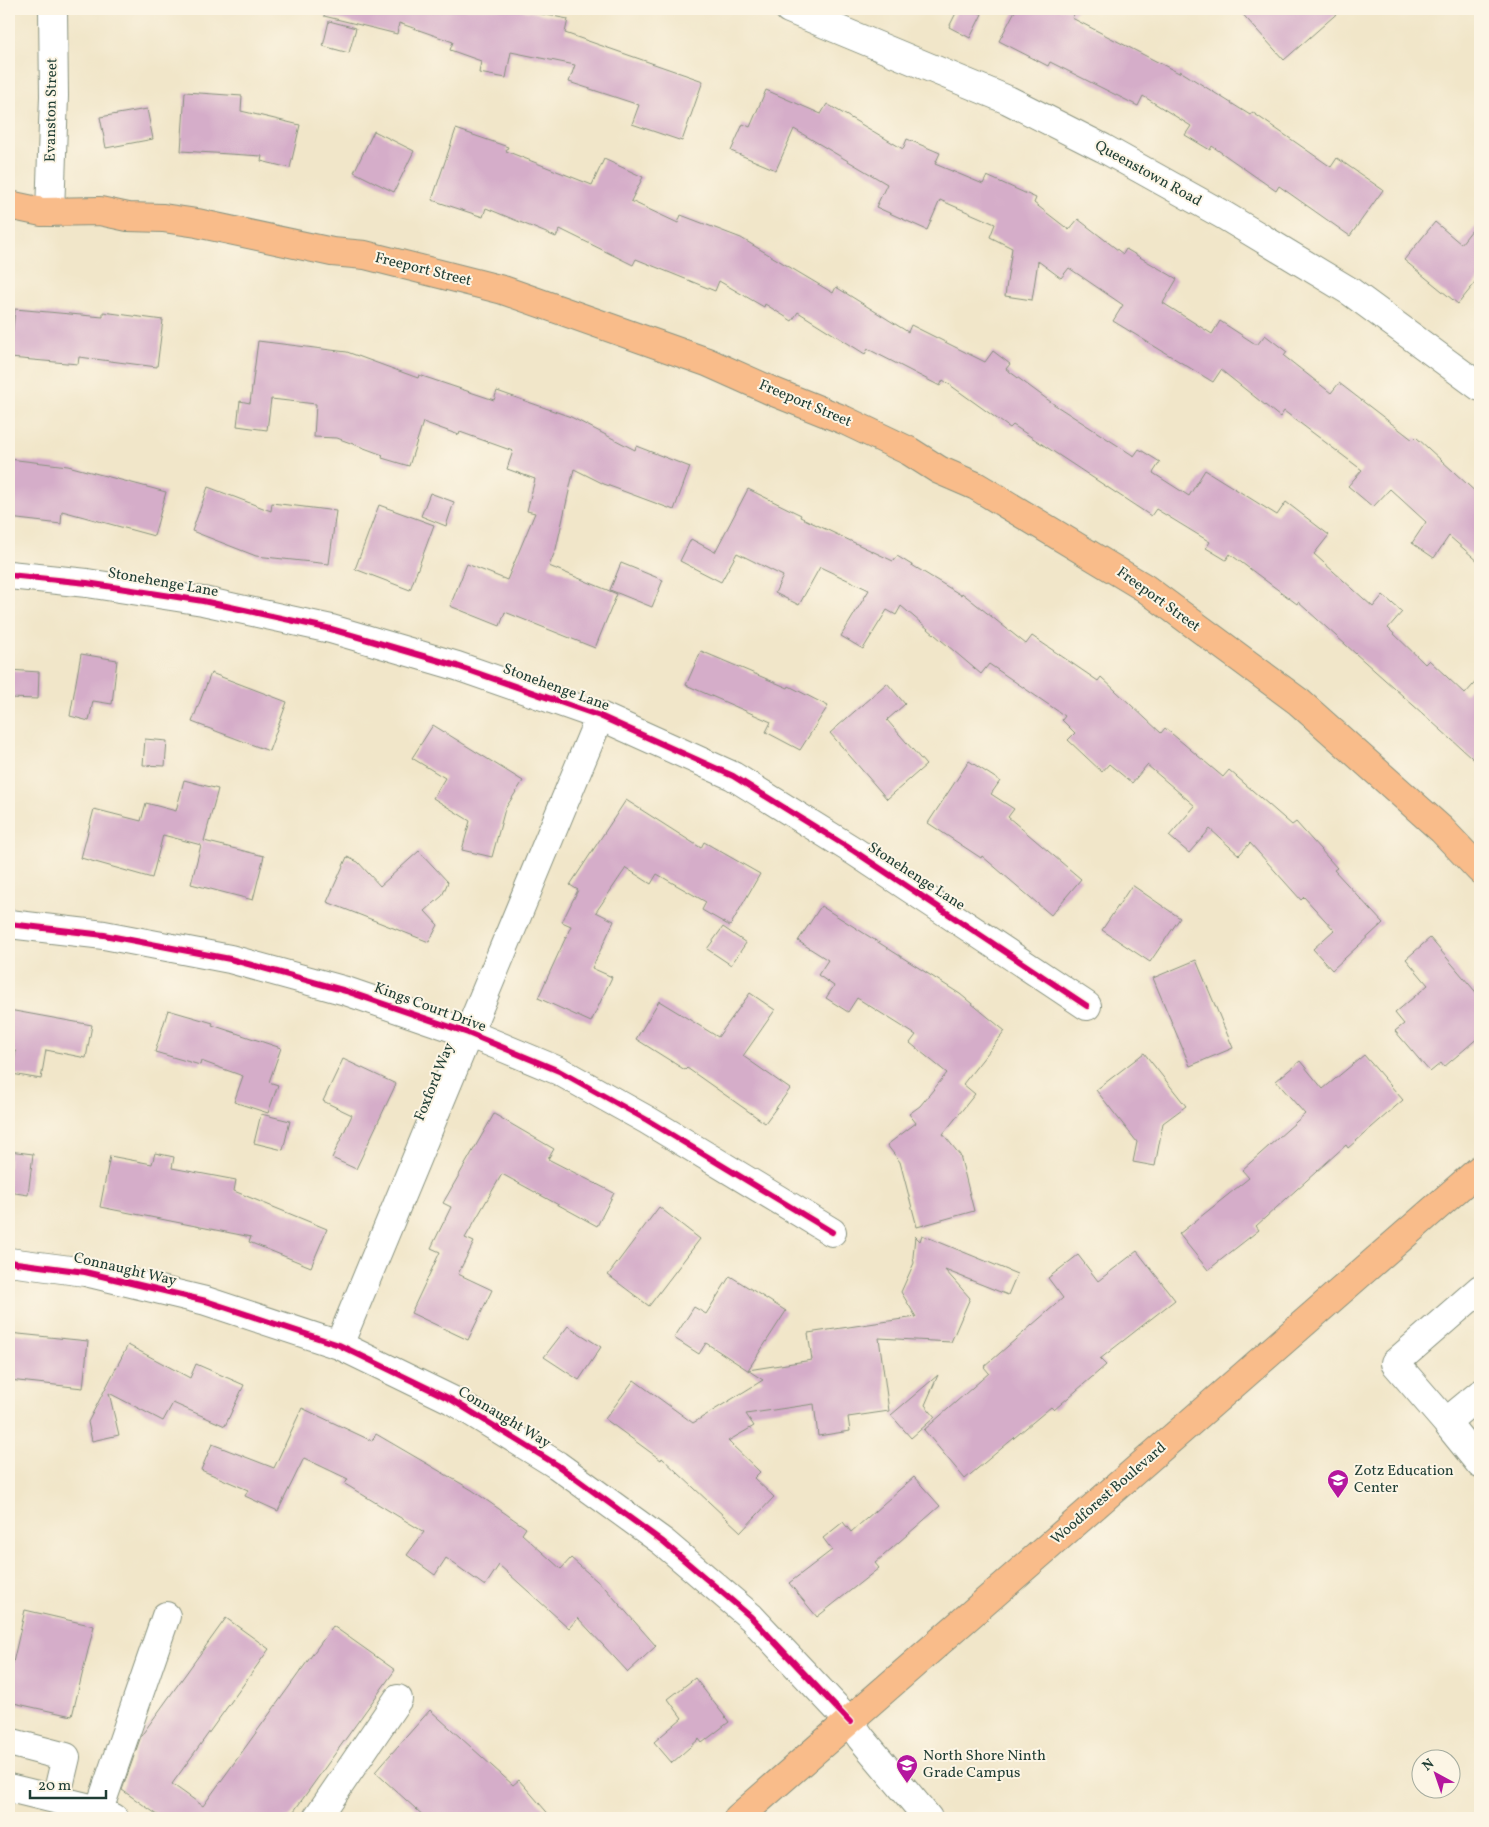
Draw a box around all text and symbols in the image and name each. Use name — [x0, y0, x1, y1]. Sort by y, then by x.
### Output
street label: Evanston Street — [41, 58, 63, 162]
street label: Queenstown Road — [1091, 136, 1205, 212]
street label: Freeport Street — [372, 248, 474, 292]
street label: Freeport Street — [755, 375, 855, 433]
street label: Freeport Street — [1112, 562, 1204, 638]
street label: Stonehenge Lane — [106, 563, 220, 603]
street label: Stonehenge Lane — [500, 659, 612, 717]
street label: Stonehenge Lane — [863, 838, 969, 916]
street label: Kings Court Drive — [371, 978, 489, 1038]
street label: Foxford Way — [410, 1040, 460, 1124]
street label: Connaught Way — [71, 1248, 179, 1292]
street label: Connaught Way — [454, 1382, 554, 1454]
street label: Woodforest Boulevard — [1047, 1438, 1171, 1550]
place label: Zotz Education Center — [1354, 1461, 1454, 1499]
school or university icon: Zotz Education Center — [1326, 1468, 1350, 1499]
place label: North Shore Ninth Grade Campus — [923, 1746, 1046, 1784]
north arrow — [1412, 1750, 1462, 1800]
school or university icon: North Shore Ninth Grade Campus — [895, 1753, 919, 1784]
text: N — [1419, 1755, 1439, 1776]
scale bar — [30, 1767, 106, 1799]
text: 20 m — [38, 1776, 71, 1797]

